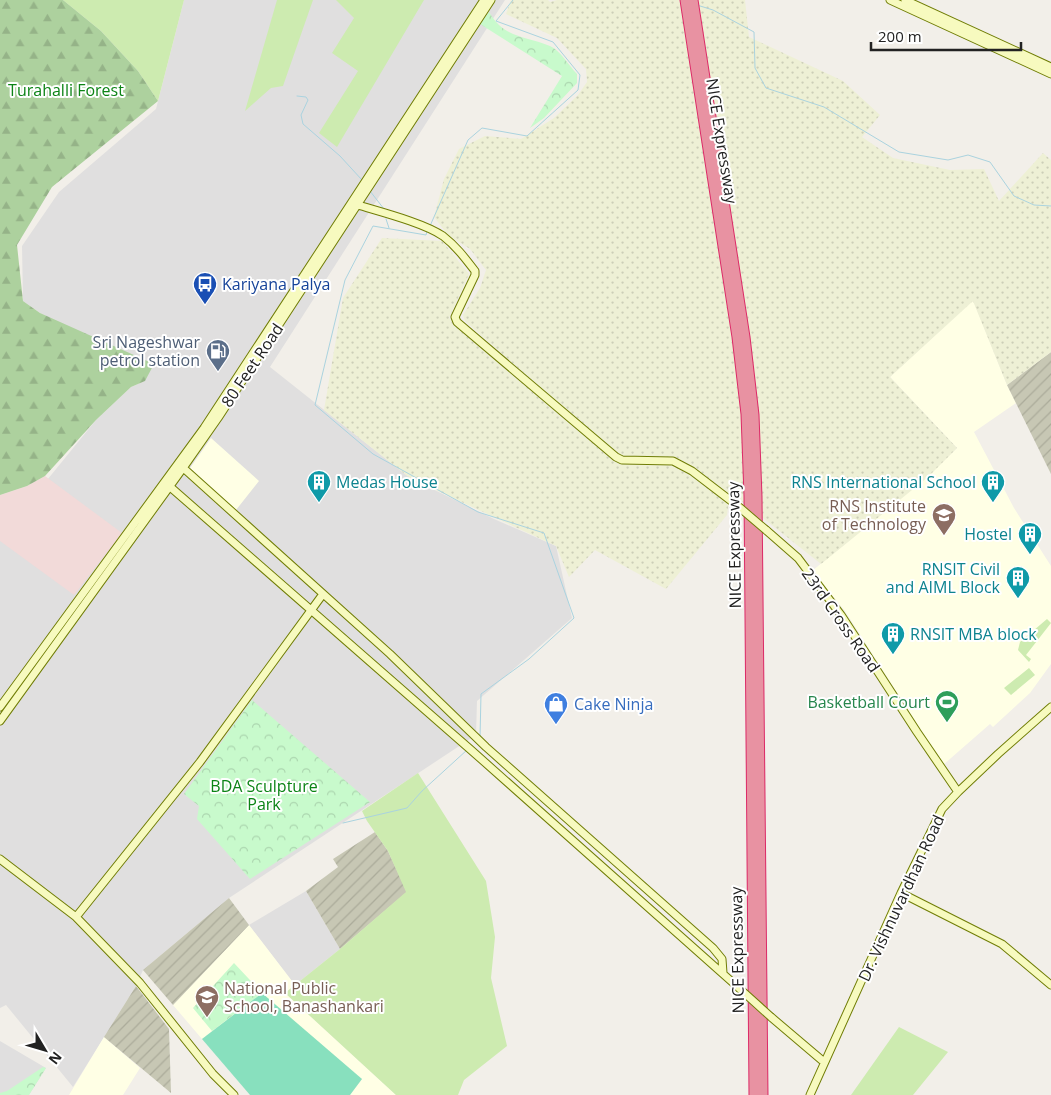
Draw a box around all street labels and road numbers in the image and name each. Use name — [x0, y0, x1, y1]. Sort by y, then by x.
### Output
street label: NICE Expressway — [701, 77, 743, 206]
street label: 80 Feet Road — [216, 319, 288, 411]
street label: NICE Expressway — [722, 480, 746, 609]
street label: 23rd Cross Road — [797, 563, 885, 677]
street label: Dr. Vishnuvardhan Road — [853, 811, 949, 985]
street label: NICE Expressway — [725, 885, 749, 1014]

